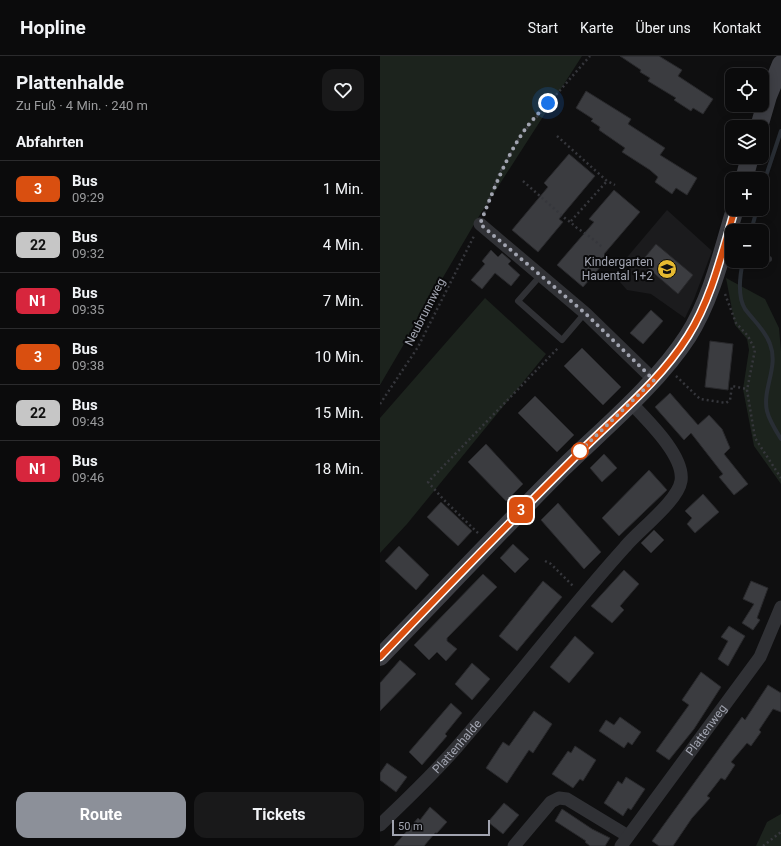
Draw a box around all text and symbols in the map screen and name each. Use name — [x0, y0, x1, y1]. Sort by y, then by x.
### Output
text: Hopline — [20, 16, 86, 39]
text: Start — [528, 20, 558, 36]
text: Karte — [580, 20, 614, 36]
text: Über uns — [636, 20, 691, 36]
text: Kontakt — [713, 20, 761, 36]
map controls — [725, 68, 769, 268]
button: locate — [725, 68, 769, 112]
button: heart — [322, 69, 364, 111]
text: Plattenhalde — [16, 71, 124, 94]
your location — [538, 93, 558, 113]
text: Zu Fuß · 4 Min. · 240 m — [16, 98, 148, 113]
button: layers — [725, 120, 769, 164]
text: Abfahrten — [16, 133, 84, 151]
text: Bus — [72, 172, 98, 190]
button: + — [725, 172, 769, 216]
text: 1 Min. — [323, 180, 364, 198]
text: 3 — [34, 181, 42, 197]
text: 09:29 — [72, 190, 104, 205]
button: − — [725, 224, 769, 268]
text: Bus — [72, 228, 98, 246]
text: 4 Min. — [323, 236, 364, 254]
text: 22 — [30, 237, 46, 253]
text: 09:32 — [72, 246, 104, 261]
place label: Kindergarten Hauental 1+2 — [582, 255, 653, 283]
school or university icon: Kindergarten Hauental 1+2 — [656, 258, 678, 280]
street label: Neubrunnweg — [402, 276, 448, 348]
text: Bus — [72, 284, 98, 302]
text: 7 Min. — [323, 292, 364, 310]
text: N1 — [29, 293, 47, 309]
text: 09:35 — [72, 302, 104, 317]
text: Bus — [72, 340, 98, 358]
text: 10 Min. — [314, 348, 364, 366]
text: 3 — [34, 349, 42, 365]
text: 09:38 — [72, 358, 104, 373]
text: Bus — [72, 396, 98, 414]
text: 15 Min. — [314, 404, 364, 422]
text: 22 — [30, 405, 46, 421]
text: 09:43 — [72, 414, 104, 429]
unlabelled marker — [571, 442, 589, 460]
text: Bus — [72, 452, 98, 470]
text: 18 Min. — [314, 460, 364, 478]
text: N1 — [29, 461, 47, 477]
text: 09:46 — [72, 470, 104, 485]
line badge: 3 — [508, 497, 534, 523]
text: 3 — [517, 502, 525, 518]
street label: Plattenweg — [683, 702, 730, 758]
street label: Plattenhalde — [429, 717, 484, 776]
button: Route — [16, 792, 186, 838]
button: Tickets — [194, 792, 364, 838]
scale bar — [392, 818, 490, 837]
text: 50 m — [398, 820, 423, 833]

